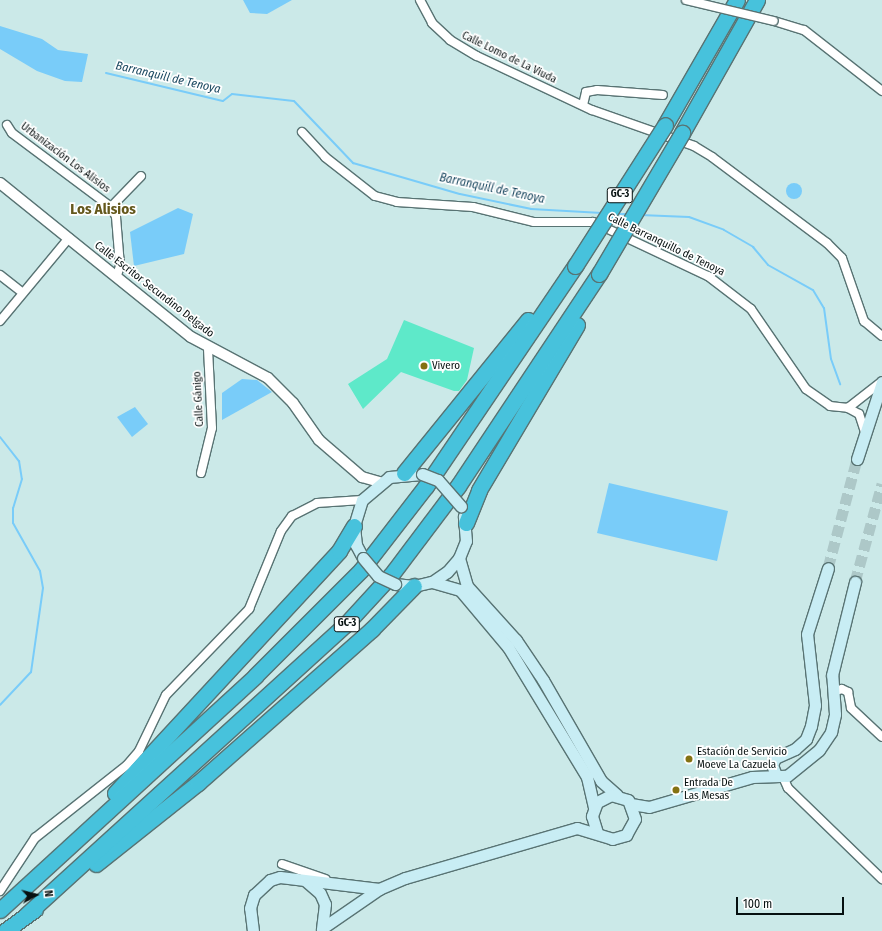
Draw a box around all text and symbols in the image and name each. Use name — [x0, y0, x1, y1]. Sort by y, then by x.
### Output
street label: Calle Lomo de La Viuda — [459, 29, 559, 87]
water label: Barranquill de Tenoya — [114, 59, 222, 97]
street label: Urbanización Los Alisios — [18, 120, 112, 196]
water label: Barranquill de Tenoya — [438, 171, 546, 207]
road number: GC-3 — [606, 187, 634, 203]
district label: Los Alisios — [70, 201, 136, 219]
street label: Calle Barranquillo de Tenoya — [605, 211, 727, 279]
street label: Calle Escritor Secundino Delgado — [92, 239, 216, 341]
place label: Vivero — [432, 359, 460, 373]
marker: Vivero — [419, 361, 429, 371]
street label: Calle Gánigo — [191, 371, 207, 427]
road number: GC-3 — [333, 616, 361, 632]
place label: Estación de Servicio Moeve La Cazuela — [697, 746, 787, 772]
marker: Estación de Servicio Moeve La Cazuela — [684, 754, 694, 764]
place label: Entrada De Las Mesas — [684, 777, 733, 803]
marker: Entrada De Las Mesas — [671, 785, 681, 795]
north arrow — [16, 875, 56, 915]
text: N — [42, 889, 55, 898]
scale bar — [738, 889, 846, 915]
text: 100 m — [743, 897, 772, 911]

